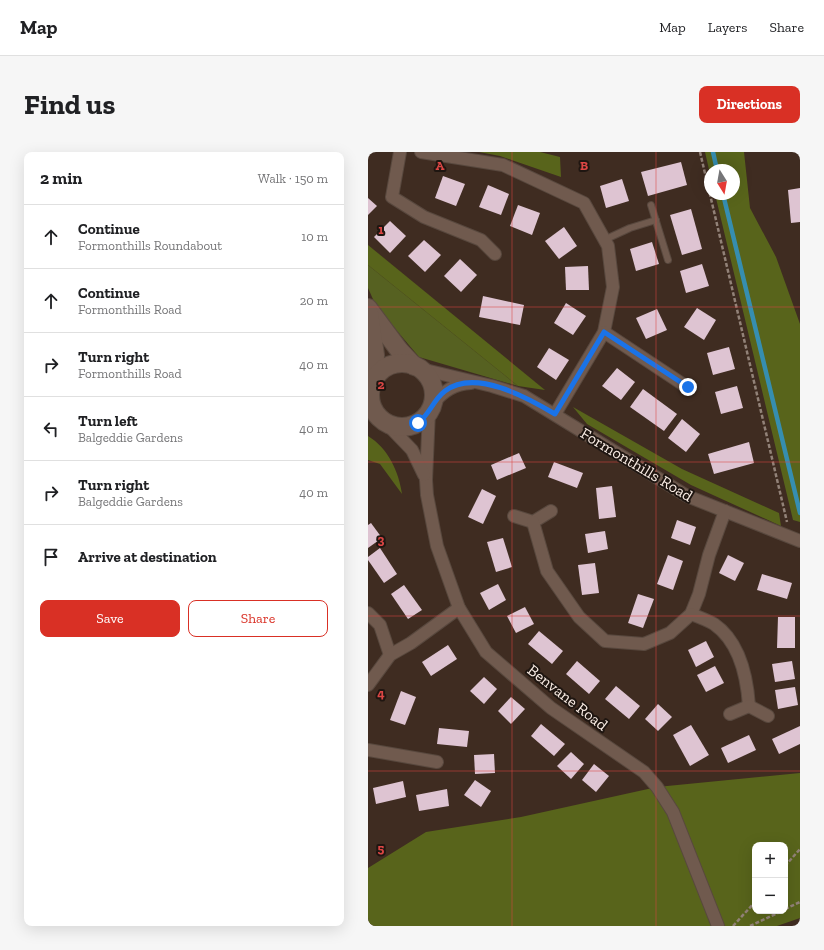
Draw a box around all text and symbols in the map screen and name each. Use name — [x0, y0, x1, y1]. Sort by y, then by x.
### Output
text: Map — [20, 16, 57, 39]
text: Map — [659, 19, 686, 36]
text: Layers — [708, 19, 747, 36]
text: Share — [769, 19, 804, 36]
button: Directions — [699, 86, 800, 123]
text: Find us — [24, 88, 115, 121]
text: A — [436, 158, 445, 173]
text: B — [580, 158, 588, 173]
north arrow — [704, 164, 740, 200]
text: 2 min — [40, 168, 82, 188]
text: Walk · 150 m — [258, 171, 328, 186]
text: Continue — [78, 220, 140, 238]
text: 1 — [378, 222, 384, 237]
icon: ahead — [40, 226, 62, 248]
text: 10 m — [301, 229, 328, 244]
text: Formonthills Roundabout — [78, 238, 222, 253]
text: Continue — [78, 284, 140, 302]
icon: ahead — [40, 290, 62, 312]
text: 20 m — [300, 293, 328, 308]
text: Formonthills Road — [78, 302, 182, 317]
text: Turn right — [78, 348, 149, 366]
icon: right — [40, 354, 62, 376]
text: 40 m — [299, 357, 328, 372]
text: Formonthills Road — [78, 366, 182, 381]
text: 2 — [378, 377, 385, 392]
route end — [679, 378, 697, 396]
text: Turn left — [78, 412, 138, 430]
route start — [409, 414, 427, 432]
icon: left — [40, 418, 62, 440]
text: 40 m — [299, 421, 328, 436]
street label: Formonthills Road — [577, 423, 697, 506]
text: Balgeddie Gardens — [78, 430, 183, 445]
text: Turn right — [78, 476, 149, 494]
icon: right — [40, 482, 62, 504]
text: 40 m — [299, 485, 328, 500]
text: Balgeddie Gardens — [78, 494, 183, 509]
text: 3 — [378, 532, 385, 547]
icon: arrive — [40, 546, 62, 568]
text: Arrive at destination — [78, 548, 217, 566]
button: Save — [40, 600, 180, 637]
button: Share — [188, 600, 328, 637]
street label: Benvane Road — [524, 660, 612, 735]
text: 4 — [377, 686, 385, 701]
text: 5 — [378, 841, 385, 856]
map controls — [752, 842, 788, 914]
button: + — [752, 842, 788, 878]
button: − — [752, 878, 788, 914]

